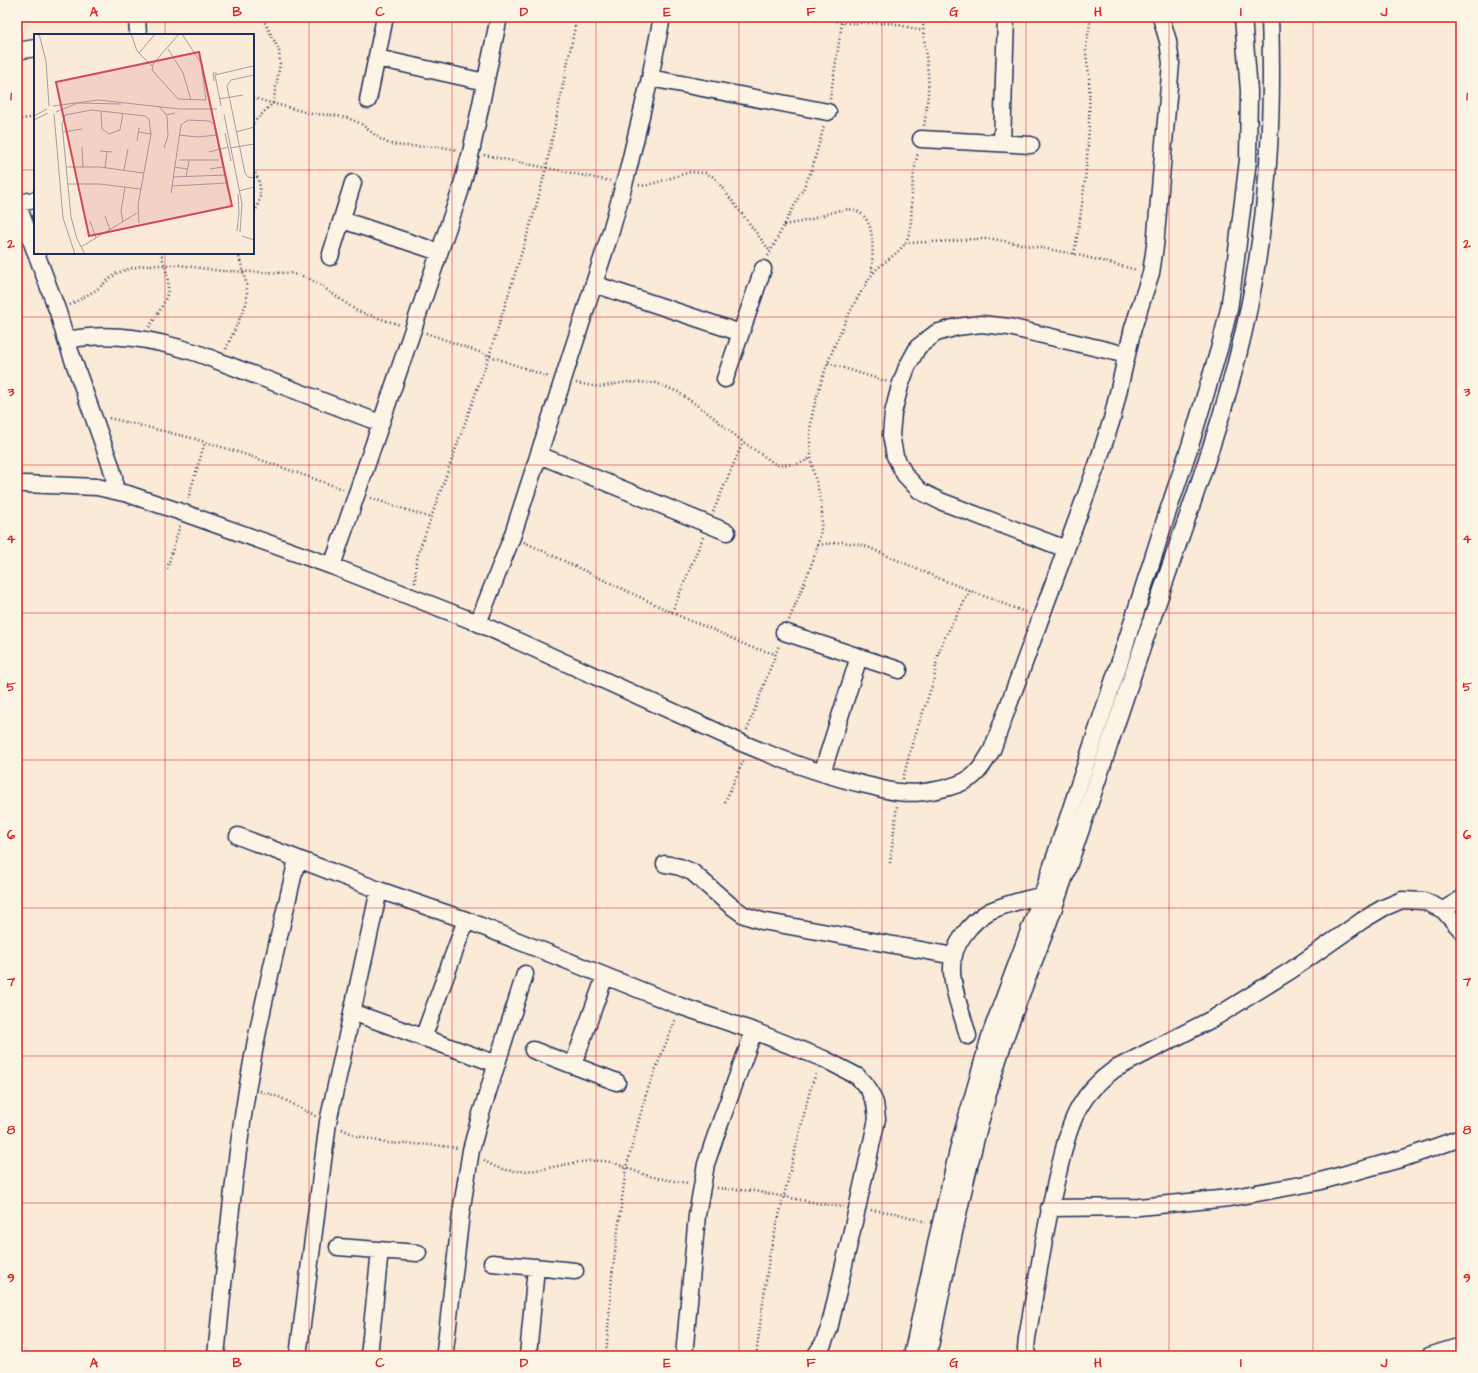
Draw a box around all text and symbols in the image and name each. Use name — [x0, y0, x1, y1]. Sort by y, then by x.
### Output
text: A — [90, 3, 99, 21]
text: B — [232, 3, 242, 21]
text: C — [375, 3, 385, 21]
text: D — [520, 3, 529, 21]
text: E — [663, 3, 671, 21]
text: F — [806, 3, 816, 21]
text: G — [949, 3, 959, 21]
text: H — [1094, 3, 1102, 21]
text: I — [1240, 3, 1242, 21]
text: J — [1380, 3, 1388, 21]
inset map — [34, 34, 254, 254]
text: 1 — [10, 87, 12, 105]
text: 1 — [1466, 87, 1468, 105]
text: 2 — [6, 235, 15, 253]
text: 2 — [1462, 235, 1471, 253]
text: 3 — [7, 383, 15, 401]
text: 3 — [1463, 383, 1471, 401]
text: 4 — [7, 530, 16, 548]
text: 4 — [1463, 530, 1472, 548]
text: 5 — [6, 678, 16, 696]
text: 5 — [1462, 678, 1472, 696]
text: 6 — [7, 826, 16, 844]
text: 6 — [1463, 826, 1472, 844]
text: 7 — [6, 973, 16, 991]
text: 7 — [1462, 973, 1472, 991]
text: 8 — [7, 1121, 16, 1139]
text: 8 — [1463, 1121, 1472, 1139]
text: 9 — [7, 1269, 15, 1287]
text: 9 — [1463, 1269, 1471, 1287]
text: A — [90, 1354, 99, 1372]
text: B — [232, 1354, 242, 1372]
text: C — [375, 1354, 385, 1372]
text: D — [520, 1354, 529, 1372]
text: E — [663, 1354, 671, 1372]
text: F — [806, 1354, 816, 1372]
text: G — [949, 1354, 959, 1372]
text: H — [1094, 1354, 1102, 1372]
text: I — [1240, 1354, 1242, 1372]
text: J — [1380, 1354, 1388, 1372]

